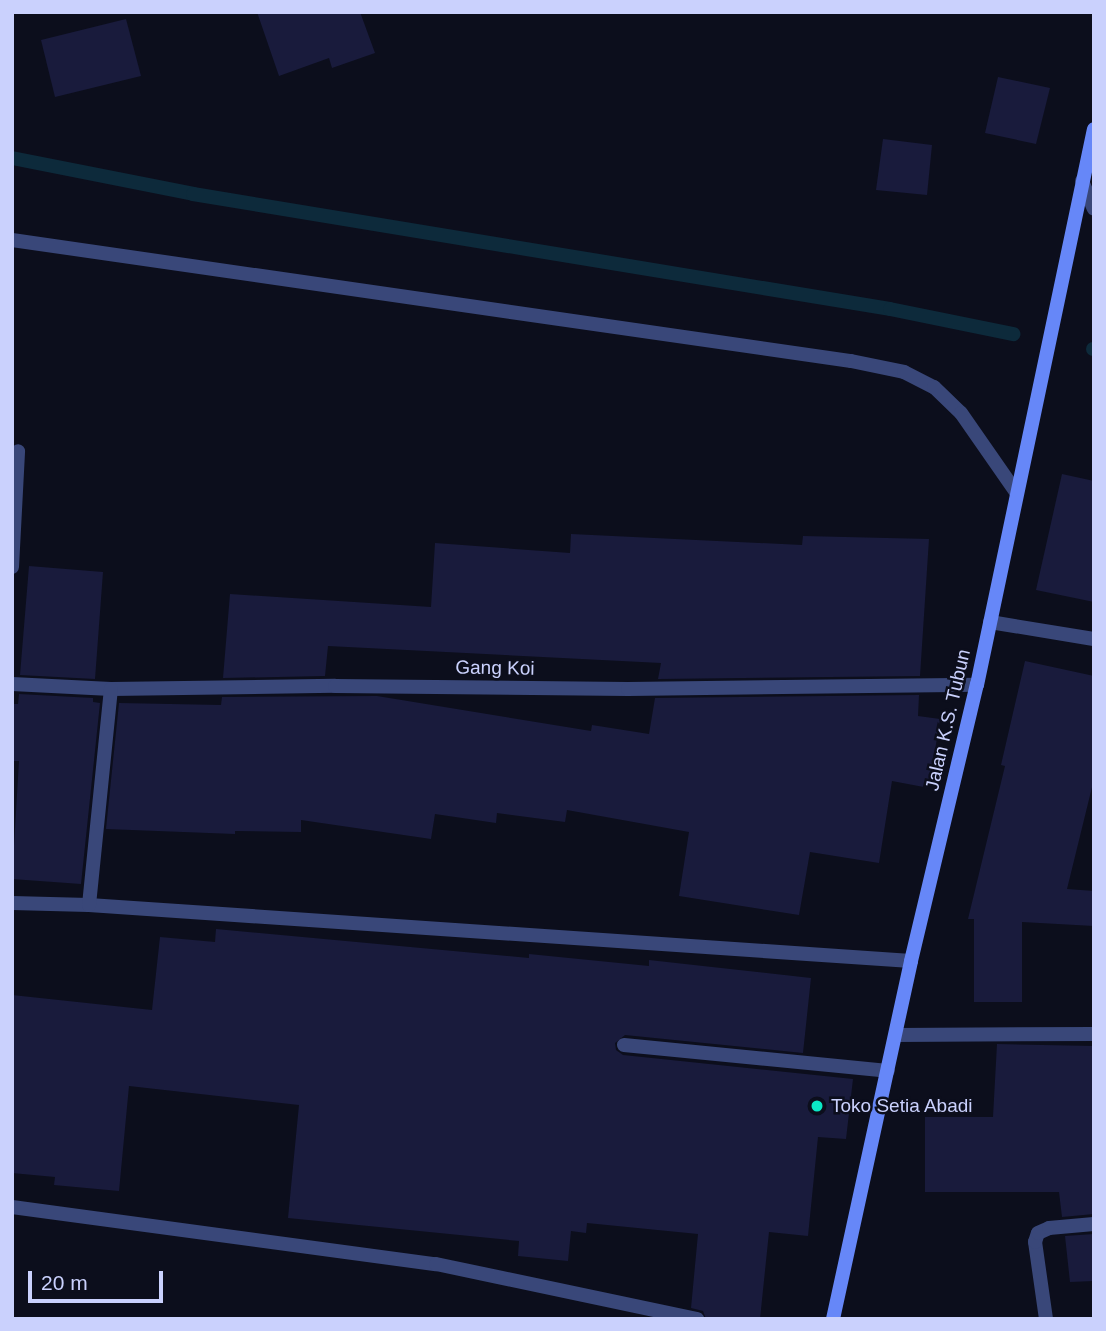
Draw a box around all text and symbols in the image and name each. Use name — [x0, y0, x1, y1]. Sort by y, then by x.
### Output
street label: Jalan K.S. Tubun — [921, 647, 975, 793]
street label: Gang Koi — [455, 656, 535, 680]
place label: Toko Setia Abadi — [831, 1095, 974, 1117]
marker: Toko Setia Abadi — [809, 1098, 825, 1114]
scale bar — [32, 1258, 166, 1302]
text: 20 m — [41, 1271, 88, 1294]

